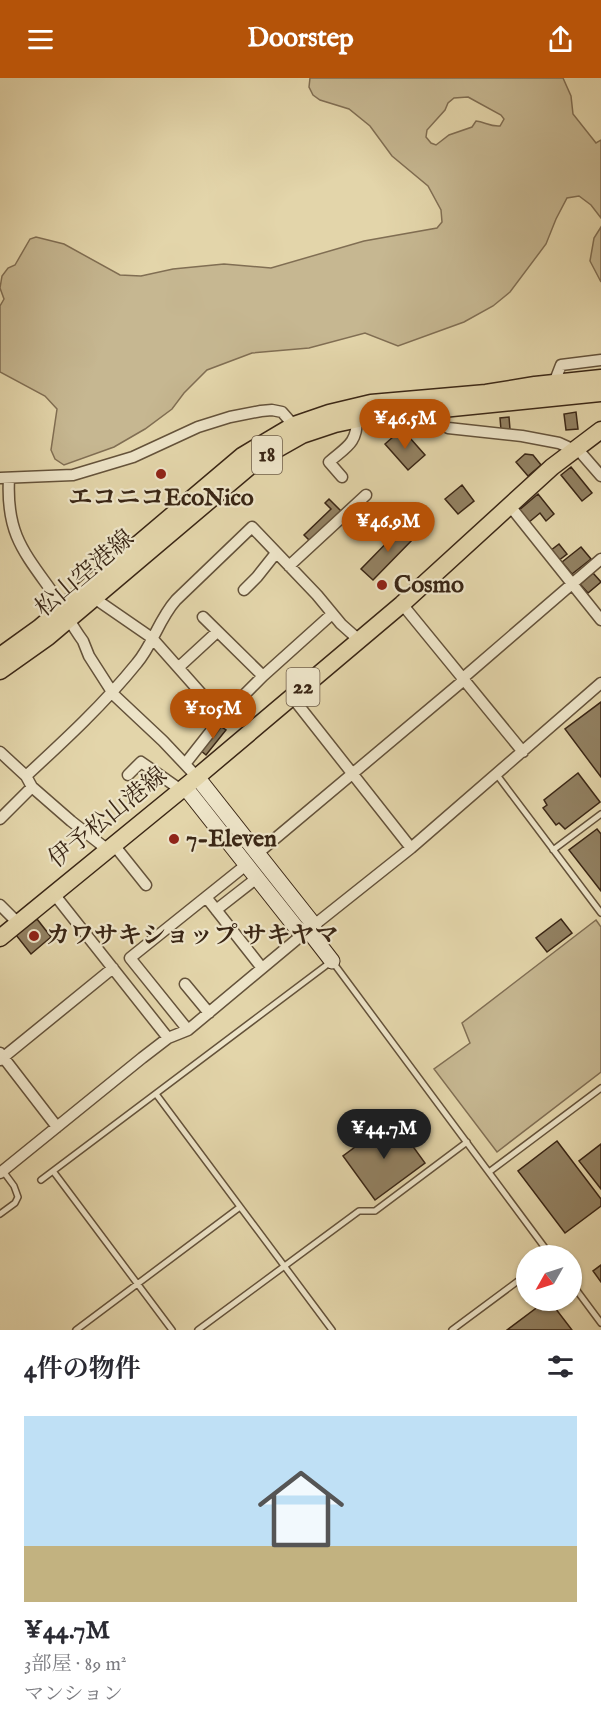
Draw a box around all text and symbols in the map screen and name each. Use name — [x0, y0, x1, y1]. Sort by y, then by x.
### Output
text: Doorstep — [247, 22, 354, 56]
icon: menu — [24, 23, 57, 56]
icon: share — [544, 23, 577, 56]
pin: ¥46.5M — [356, 399, 454, 450]
text: ¥46.5M — [373, 406, 437, 431]
road number: 18 — [252, 436, 282, 474]
marker: エコニコEcoNico — [154, 467, 168, 481]
place label: エコニコEcoNico — [68, 483, 254, 514]
pin: ¥46.9M — [339, 502, 437, 553]
text: ¥46.9M — [356, 509, 420, 534]
street label: 松山空港線 — [29, 524, 141, 624]
place label: Cosmo — [394, 570, 464, 601]
marker: Cosmo — [375, 578, 389, 592]
road number: 22 — [286, 668, 320, 706]
pin: ¥105M — [171, 689, 255, 740]
text: ¥105M — [184, 696, 242, 721]
street label: 伊予松山港線 — [42, 761, 174, 875]
place label: 7-Eleven — [186, 824, 277, 855]
marker: 7-Eleven — [167, 832, 181, 846]
place label: カワサキショップ サキヤマ — [46, 921, 339, 952]
marker: カワサキショップ サキヤマ — [27, 929, 41, 943]
pin: ¥44.7M — [335, 1109, 433, 1160]
text: ¥44.7M — [351, 1116, 417, 1141]
north arrow — [516, 1245, 582, 1311]
map controls — [516, 1245, 582, 1311]
icon: filters — [544, 1350, 577, 1383]
text: 4件の物件 — [24, 1353, 141, 1386]
icon: home — [247, 1455, 355, 1563]
text: ¥44.7M — [24, 1614, 110, 1647]
text: 3部屋 · 89 m² — [24, 1652, 127, 1677]
text: マンション — [24, 1682, 123, 1707]

